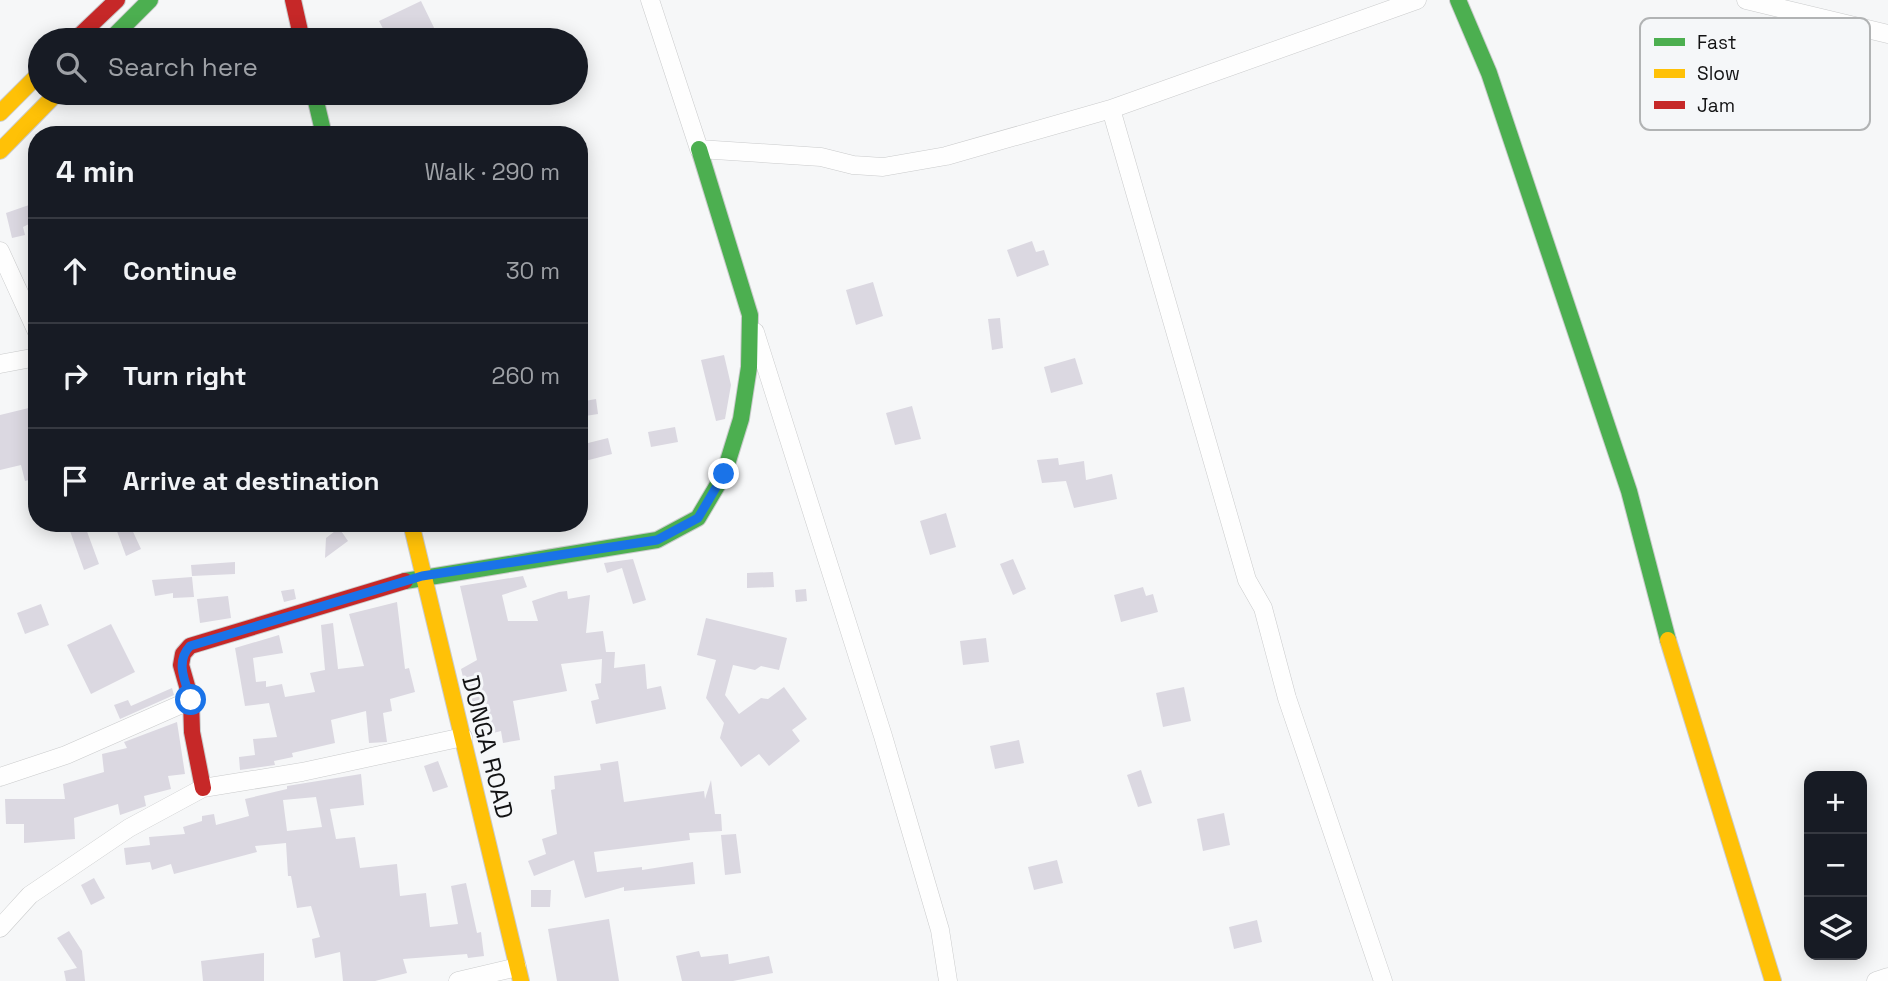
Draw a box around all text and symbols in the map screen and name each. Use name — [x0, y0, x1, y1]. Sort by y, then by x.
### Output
legend — [1640, 18, 1870, 130]
search box — [28, 28, 588, 105]
text: Fast — [1697, 30, 1737, 55]
icon: search — [52, 48, 90, 86]
text: Search here — [108, 50, 258, 84]
text: Slow — [1697, 61, 1740, 86]
text: Jam — [1697, 93, 1735, 118]
text: 4 min — [56, 152, 135, 191]
text: Walk · 290 m — [424, 157, 560, 187]
icon: ahead — [56, 252, 94, 290]
text: Continue — [123, 254, 237, 288]
text: 30 m — [506, 256, 560, 286]
icon: right — [56, 357, 94, 395]
text: Turn right — [123, 359, 247, 393]
text: 260 m — [492, 361, 560, 391]
route end — [708, 458, 739, 489]
icon: arrive — [56, 462, 94, 500]
text: Arrive at destination — [123, 464, 380, 498]
street label: DONGA ROAD — [455, 672, 521, 822]
route start — [175, 684, 206, 715]
map controls — [1804, 771, 1867, 960]
button: + — [1804, 771, 1867, 834]
button: − — [1804, 834, 1867, 897]
button: layers — [1804, 897, 1867, 960]

